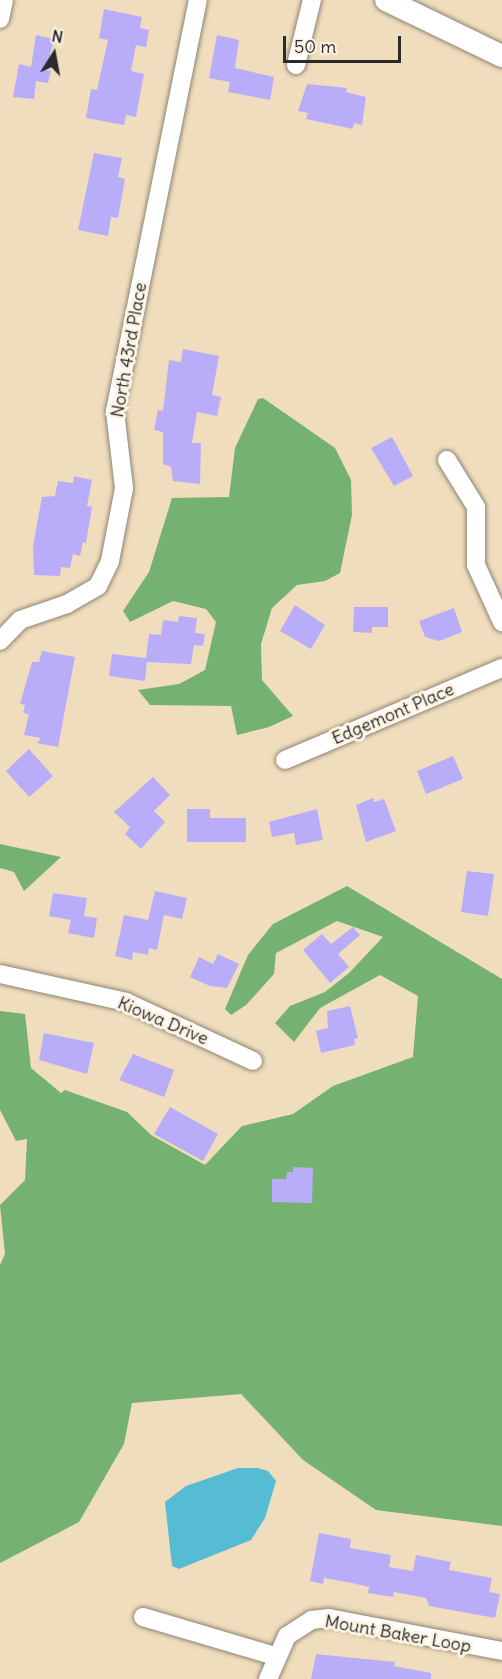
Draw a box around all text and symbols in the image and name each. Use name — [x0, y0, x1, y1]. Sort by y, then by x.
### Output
north arrow — [24, 24, 84, 84]
scale bar — [286, 24, 404, 62]
text: N — [50, 25, 65, 47]
text: 50 m — [294, 35, 336, 58]
street label: North 43rd Place — [106, 281, 152, 419]
street label: Edgemont Place — [329, 679, 457, 749]
street label: Kiowa Drive — [114, 992, 212, 1050]
street label: Mount Baker Loop — [323, 1610, 473, 1658]

